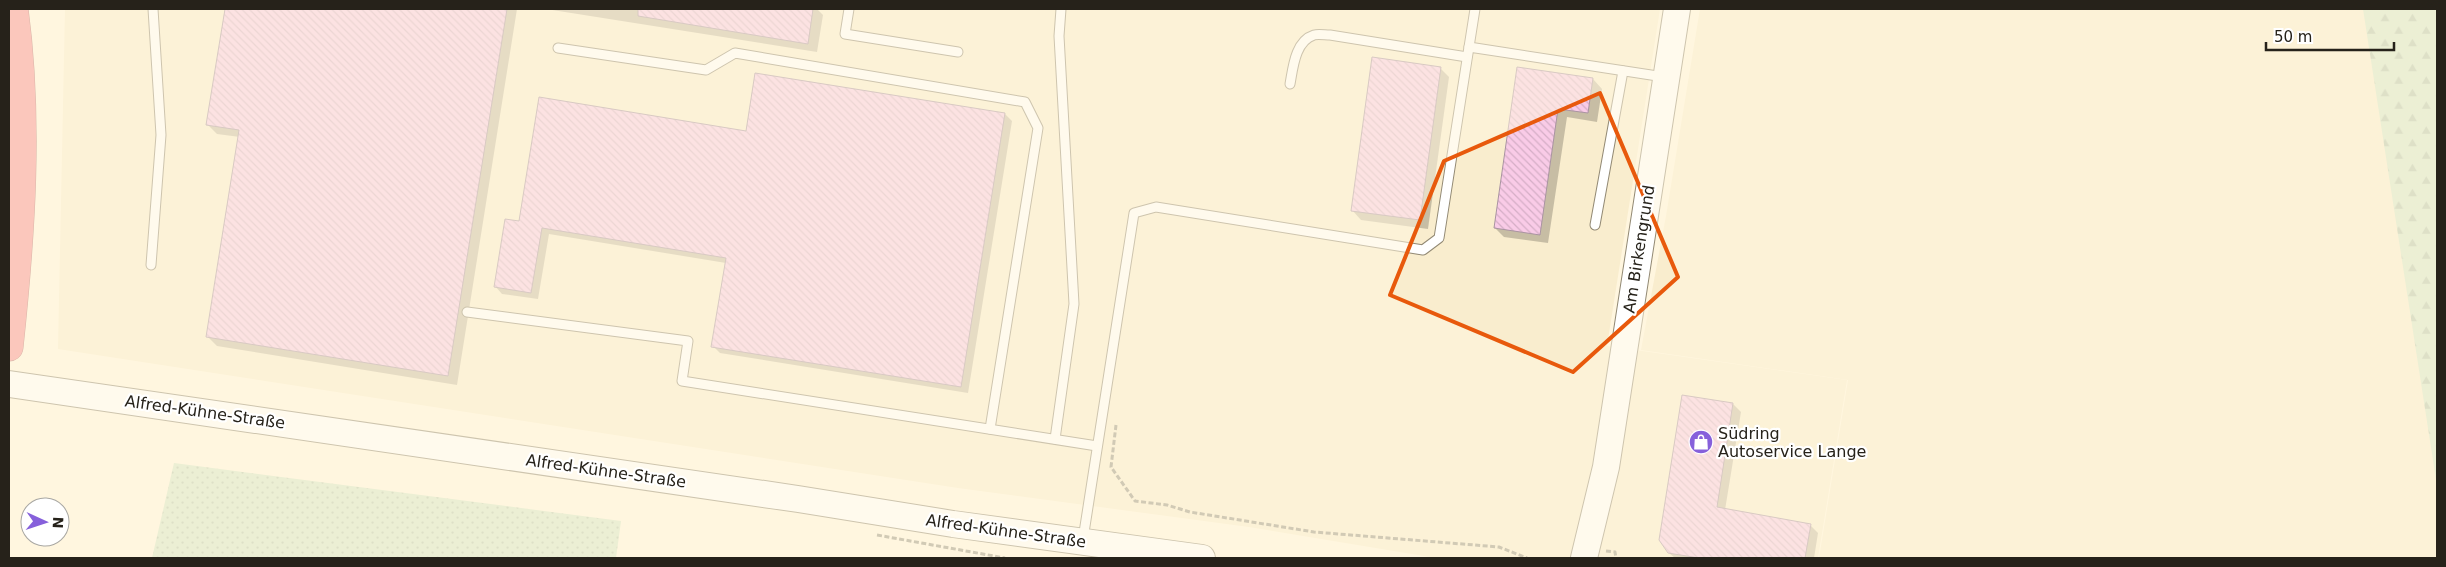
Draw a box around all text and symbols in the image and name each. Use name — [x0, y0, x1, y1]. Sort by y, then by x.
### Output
scale bar — [2266, 20, 2394, 52]
text: 50 m — [2274, 28, 2312, 46]
street label: Am Birkengrund — [1619, 184, 1659, 314]
street label: Alfred-Kühne-Straße — [124, 391, 286, 433]
place label: Südring Autoservice Lange — [1718, 424, 1866, 461]
shop icon: Südring Autoservice Lange — [1688, 429, 1714, 455]
street label: Alfred-Kühne-Straße — [525, 450, 687, 492]
north arrow — [20, 497, 70, 547]
street label: Alfred-Kühne-Straße — [925, 510, 1087, 552]
text: N — [50, 516, 66, 529]

